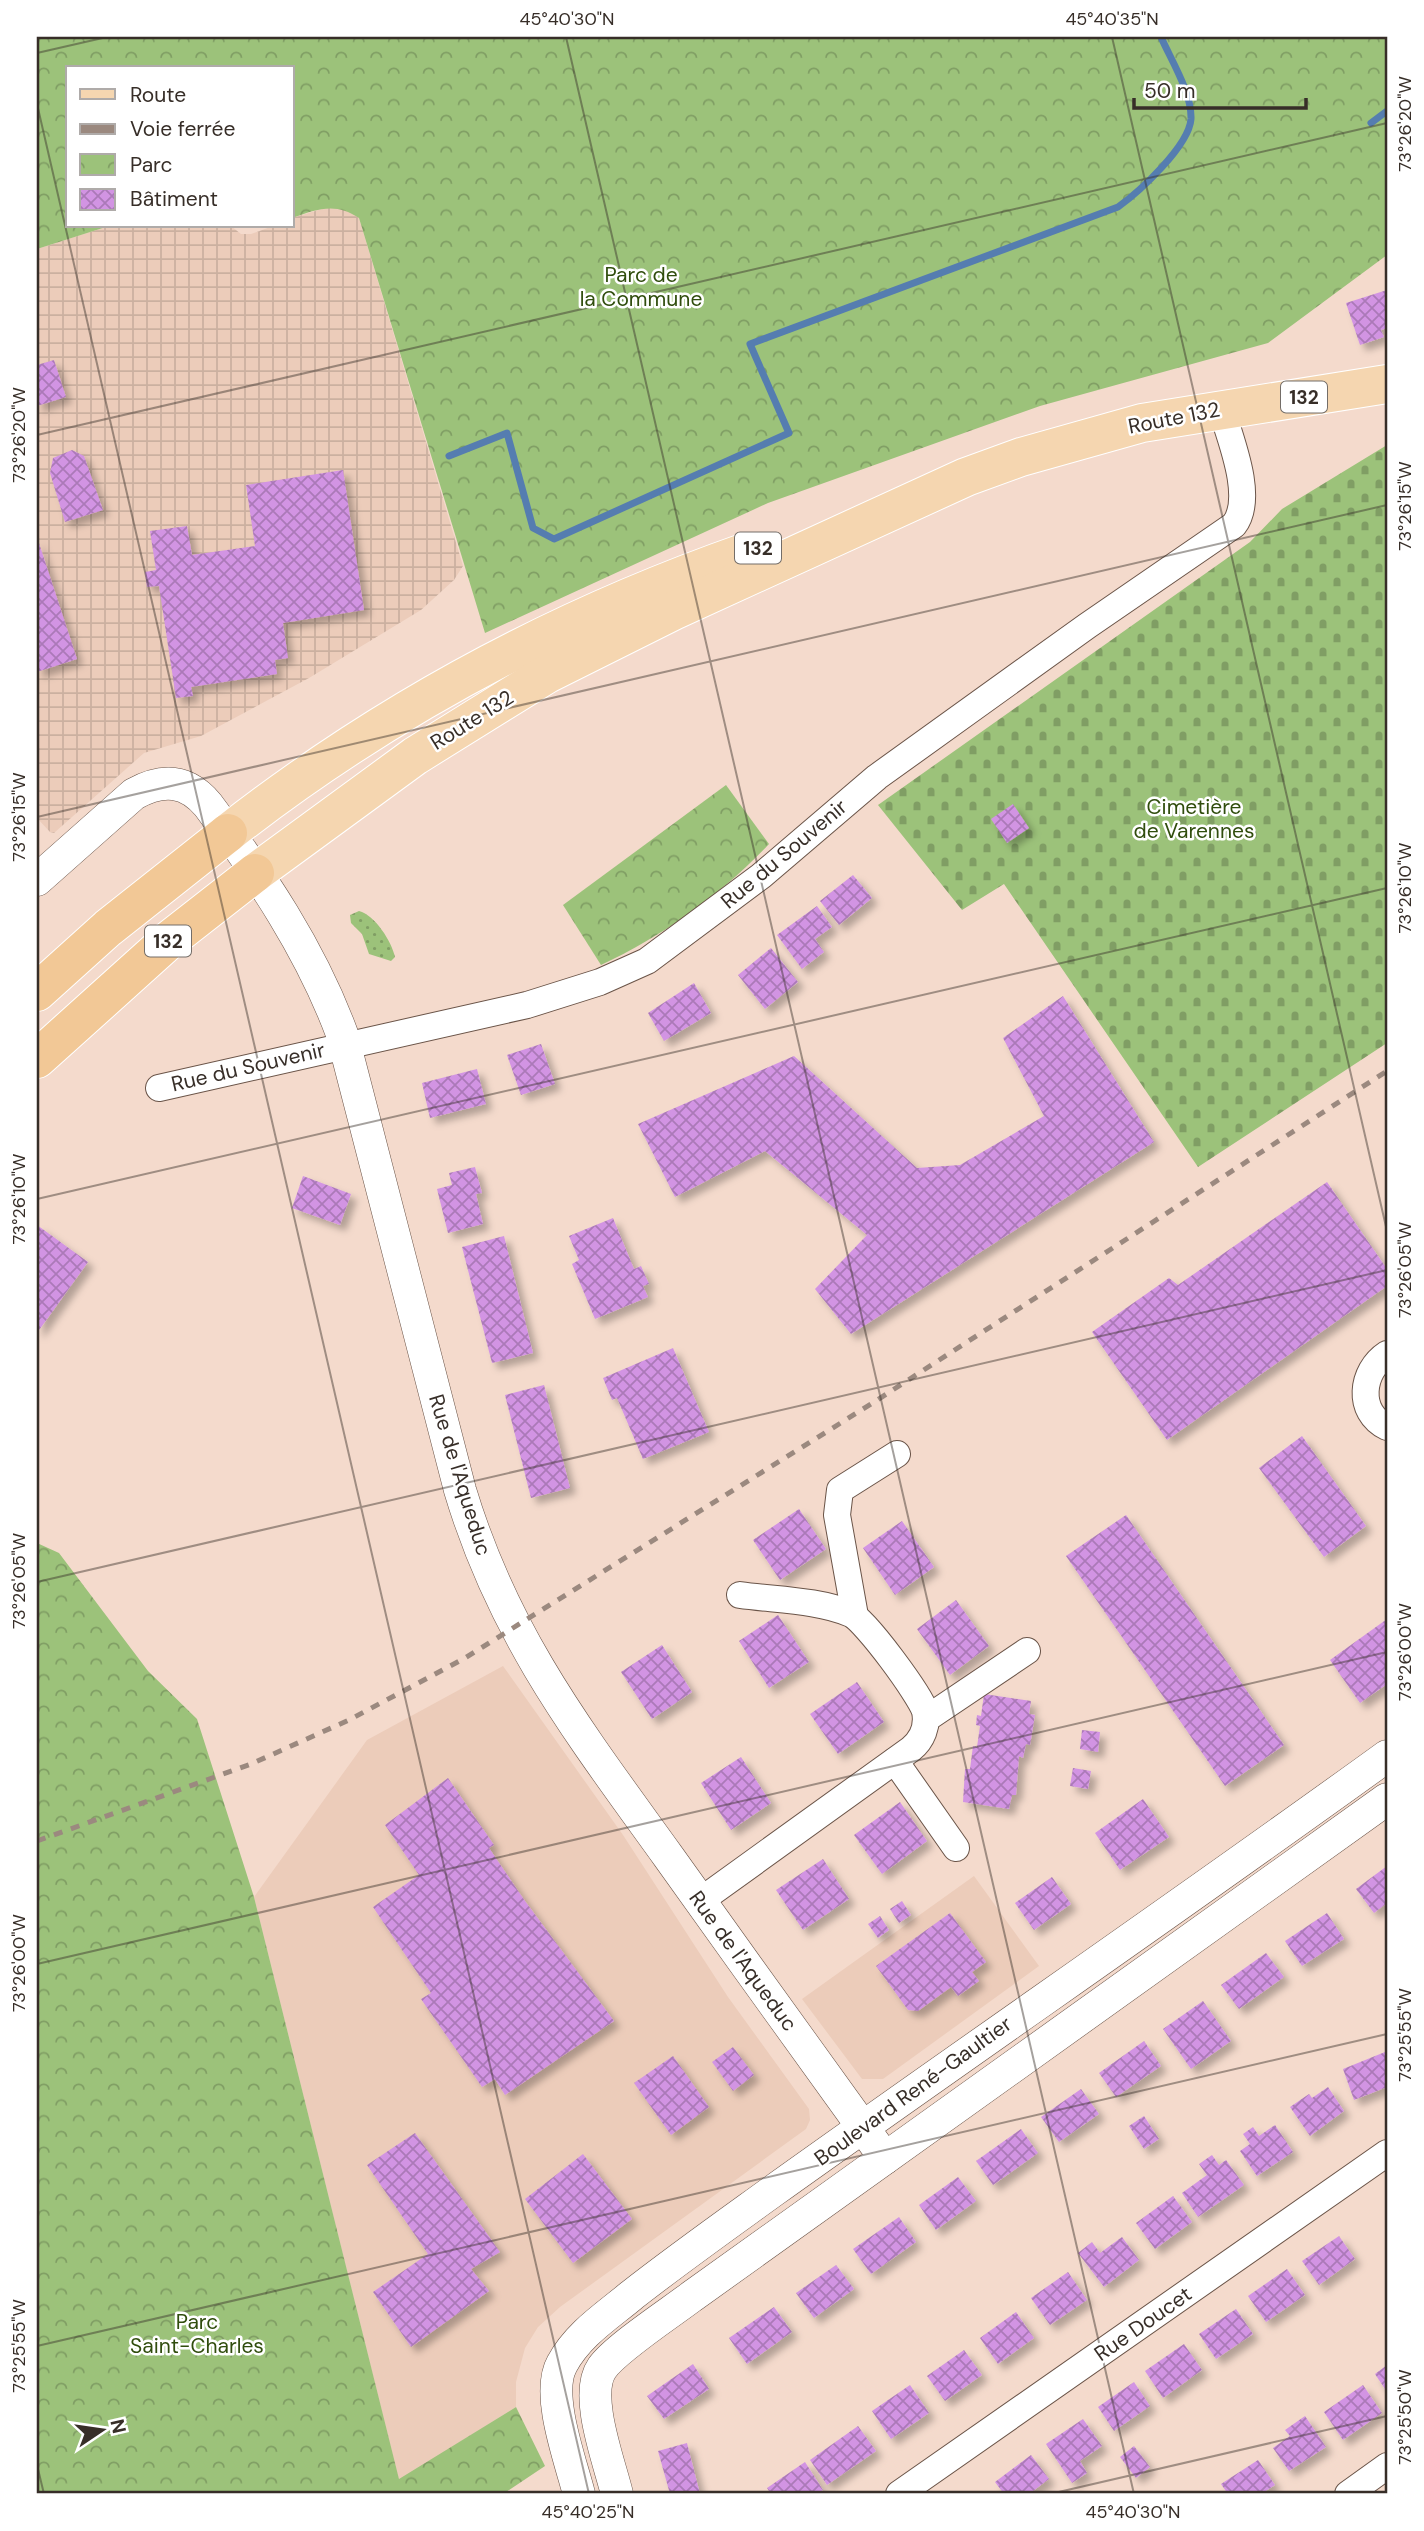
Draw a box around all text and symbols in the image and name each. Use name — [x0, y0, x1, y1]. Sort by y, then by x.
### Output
text: 45°40'30"N — [520, 7, 614, 31]
text: 45°40'35"N — [1065, 7, 1159, 31]
legend — [66, 66, 294, 228]
scale bar — [1134, 66, 1305, 110]
text: 73°26'20"W — [1393, 76, 1417, 172]
text: 50 m — [1144, 77, 1195, 105]
text: Route — [130, 81, 186, 109]
text: Voie ferrée — [130, 115, 235, 143]
text: Parc — [130, 151, 173, 179]
text: Bâtiment — [130, 185, 218, 213]
park label: Parc de la Commune — [580, 261, 702, 313]
road number: 132 — [1281, 382, 1327, 412]
text: 73°26'20"W — [7, 387, 31, 483]
street label: Route 132 — [1126, 395, 1222, 441]
text: 73°26'15"W — [1393, 461, 1417, 551]
road number: 132 — [735, 533, 781, 564]
street label: Route 132 — [425, 684, 519, 756]
text: 73°26'15"W — [7, 772, 31, 862]
street label: Rue du Souvenir — [715, 793, 853, 915]
park label: Cimetière de Varennes — [1134, 793, 1254, 845]
text: 73°26'10"W — [1393, 842, 1417, 934]
road number: 132 — [145, 925, 191, 956]
street label: Rue du Souvenir — [168, 1036, 328, 1098]
text: 73°26'10"W — [7, 1153, 31, 1245]
text: 73°26'05"W — [1393, 1222, 1417, 1318]
street label: Rue de l'Aqueduc — [422, 1391, 498, 1559]
text: 73°26'05"W — [7, 1533, 31, 1629]
text: 73°26'00"W — [1393, 1603, 1417, 1701]
street label: Rue de l'Aqueduc — [683, 1885, 803, 2037]
text: 73°26'00"W — [7, 1914, 31, 2012]
text: 73°25'55"W — [1393, 1988, 1417, 2082]
street label: Boulevard René-Gaultier — [809, 2010, 1018, 2172]
street label: Rue Doucet — [1089, 2280, 1197, 2368]
text: 73°25'55"W — [7, 2299, 31, 2393]
park label: Parc Saint-Charles — [130, 2308, 264, 2360]
text: 73°25'50"W — [1393, 2369, 1417, 2465]
north arrow — [66, 2394, 136, 2464]
text: N — [104, 2417, 132, 2436]
text: 45°40'25"N — [542, 2500, 634, 2524]
text: 45°40'30"N — [1086, 2500, 1180, 2524]

